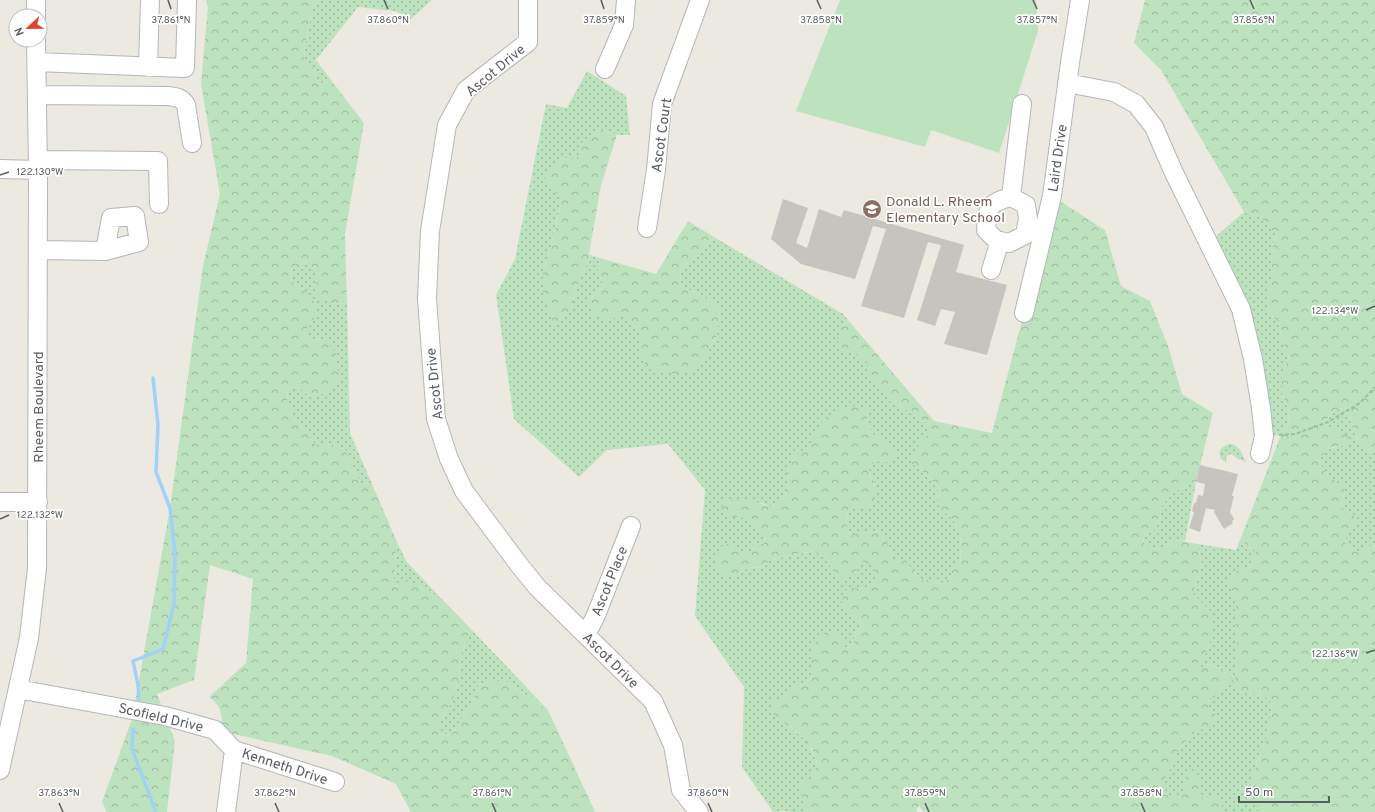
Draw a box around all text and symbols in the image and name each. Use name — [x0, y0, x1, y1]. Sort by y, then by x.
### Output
north arrow — [8, 8, 48, 48]
text: 37.861°N — [151, 14, 191, 27]
text: 37.860°N — [367, 14, 409, 27]
text: 37.859°N — [583, 14, 625, 27]
text: 37.858°N — [800, 14, 842, 27]
text: 37.857°N — [1016, 14, 1058, 27]
text: 37.856°N — [1233, 14, 1275, 27]
text: N — [12, 25, 28, 38]
street label: Ascot Drive — [463, 41, 529, 101]
street label: Ascot Court — [649, 97, 676, 174]
street label: Laird Drive — [1045, 123, 1072, 193]
text: 122.130°W — [17, 166, 63, 179]
place label: Donald L. Rheem Elementary School — [886, 194, 1005, 227]
school or university icon: Donald L. Rheem Elementary School — [861, 198, 883, 220]
text: 122.134°W — [1312, 305, 1358, 318]
street label: Ascot Drive — [423, 347, 448, 421]
street label: Rheem Boulevard — [31, 351, 48, 463]
text: 122.132°W — [17, 509, 63, 522]
street label: Ascot Place — [589, 544, 632, 619]
street label: Ascot Drive — [578, 629, 642, 693]
text: 122.136°W — [1312, 648, 1358, 661]
street label: Scofield Drive — [117, 700, 205, 736]
street label: Kenneth Drive — [239, 746, 330, 789]
scale bar — [1239, 778, 1329, 804]
text: 50 m — [1245, 785, 1273, 801]
text: 37.863°N — [38, 787, 80, 800]
text: 37.862°N — [254, 787, 296, 800]
text: 37.861°N — [472, 787, 512, 800]
text: 37.860°N — [687, 787, 729, 800]
text: 37.859°N — [904, 787, 946, 800]
text: 37.858°N — [1120, 787, 1162, 800]

